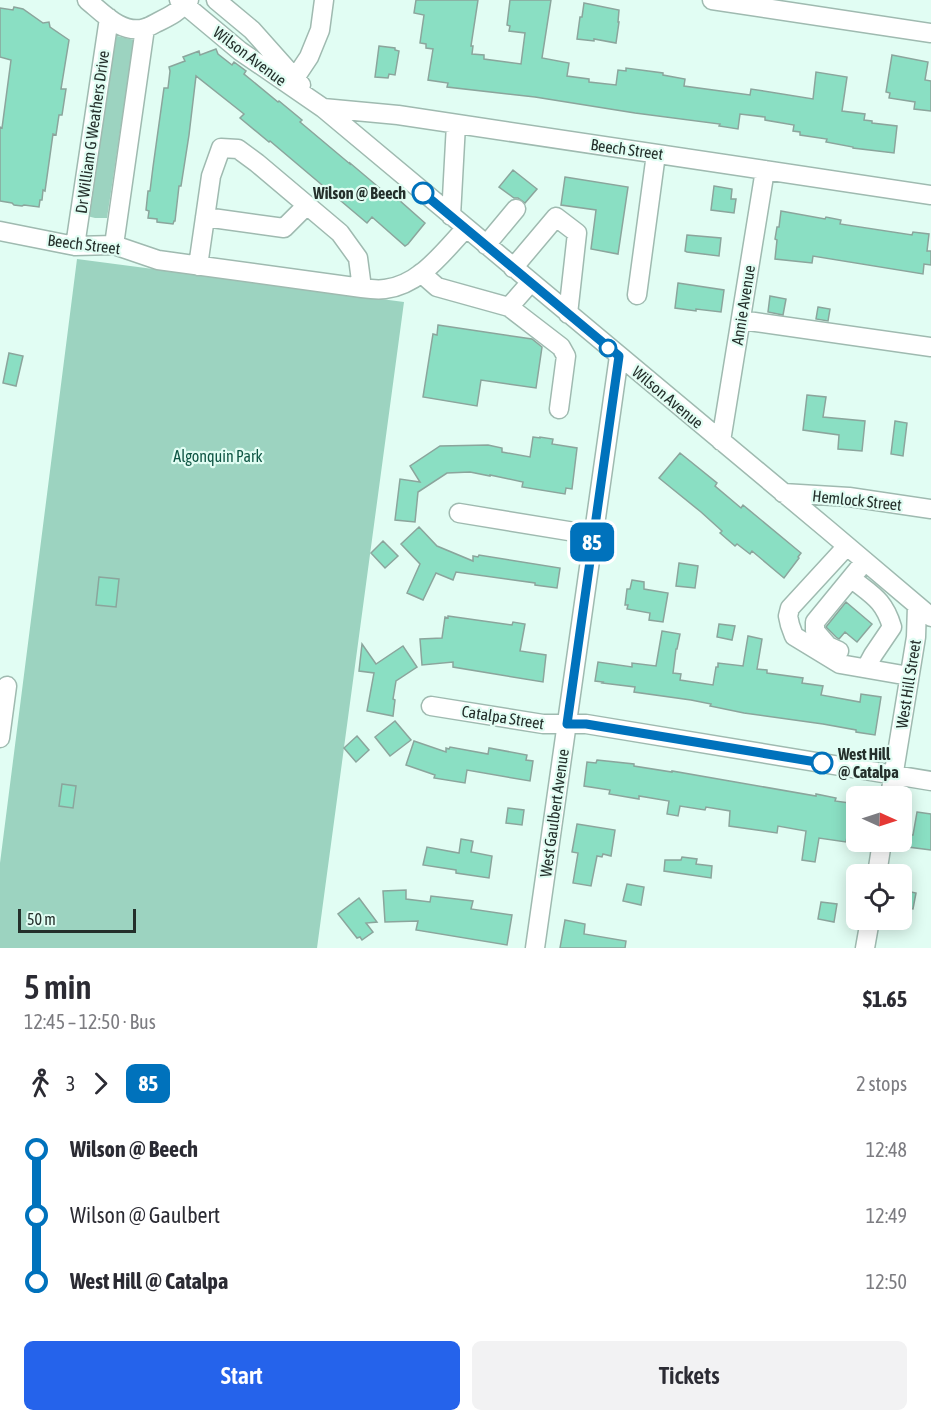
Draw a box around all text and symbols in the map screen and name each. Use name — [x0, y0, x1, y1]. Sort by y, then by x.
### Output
street label: Wilson Avenue — [210, 23, 290, 89]
street label: Dr William G Weathers Drive — [72, 49, 112, 215]
street label: Beech Street — [590, 135, 665, 163]
marker: Wilson @ Beech — [412, 182, 434, 204]
place label: Wilson @ Beech — [312, 184, 406, 202]
street label: Beech Street — [47, 231, 122, 257]
street label: Annie Avenue — [728, 264, 758, 346]
unlabelled marker — [599, 339, 617, 357]
street label: Wilson Avenue — [629, 362, 707, 432]
park label: Algonquin Park — [173, 447, 263, 466]
street label: Hemlock Street — [811, 486, 903, 514]
line badge: 85 — [565, 522, 619, 562]
text: 85 — [582, 530, 602, 554]
street label: West Hill Street — [892, 638, 924, 730]
street label: Catalpa Street — [460, 702, 546, 733]
place label: West Hill @ Catalpa — [837, 745, 899, 781]
street label: West Gaulbert Avenue — [536, 748, 572, 878]
marker: West Hill @ Catalpa — [811, 752, 833, 774]
north arrow — [846, 786, 912, 852]
map controls — [846, 786, 912, 930]
button: locate — [846, 864, 912, 930]
scale bar — [18, 906, 136, 934]
text: 50 m — [27, 910, 56, 928]
text: 5 min — [24, 968, 91, 1006]
text: $1.65 — [863, 986, 907, 1012]
text: 12:45 – 12:50 · Bus — [24, 1010, 156, 1033]
icon: walk — [24, 1067, 57, 1100]
icon: forward — [84, 1067, 117, 1100]
text: 85 — [138, 1071, 158, 1095]
text: 3 — [66, 1072, 75, 1095]
text: 2 stops — [856, 1072, 907, 1095]
text: Wilson @ Beech — [70, 1136, 198, 1162]
text: 12:48 — [866, 1138, 907, 1161]
text: Wilson @ Gaulbert — [70, 1202, 220, 1228]
text: 12:49 — [866, 1204, 907, 1227]
text: West Hill @ Catalpa — [70, 1268, 228, 1294]
text: 12:50 — [866, 1270, 907, 1293]
button: Start — [24, 1341, 460, 1410]
button: Tickets — [472, 1341, 907, 1410]

